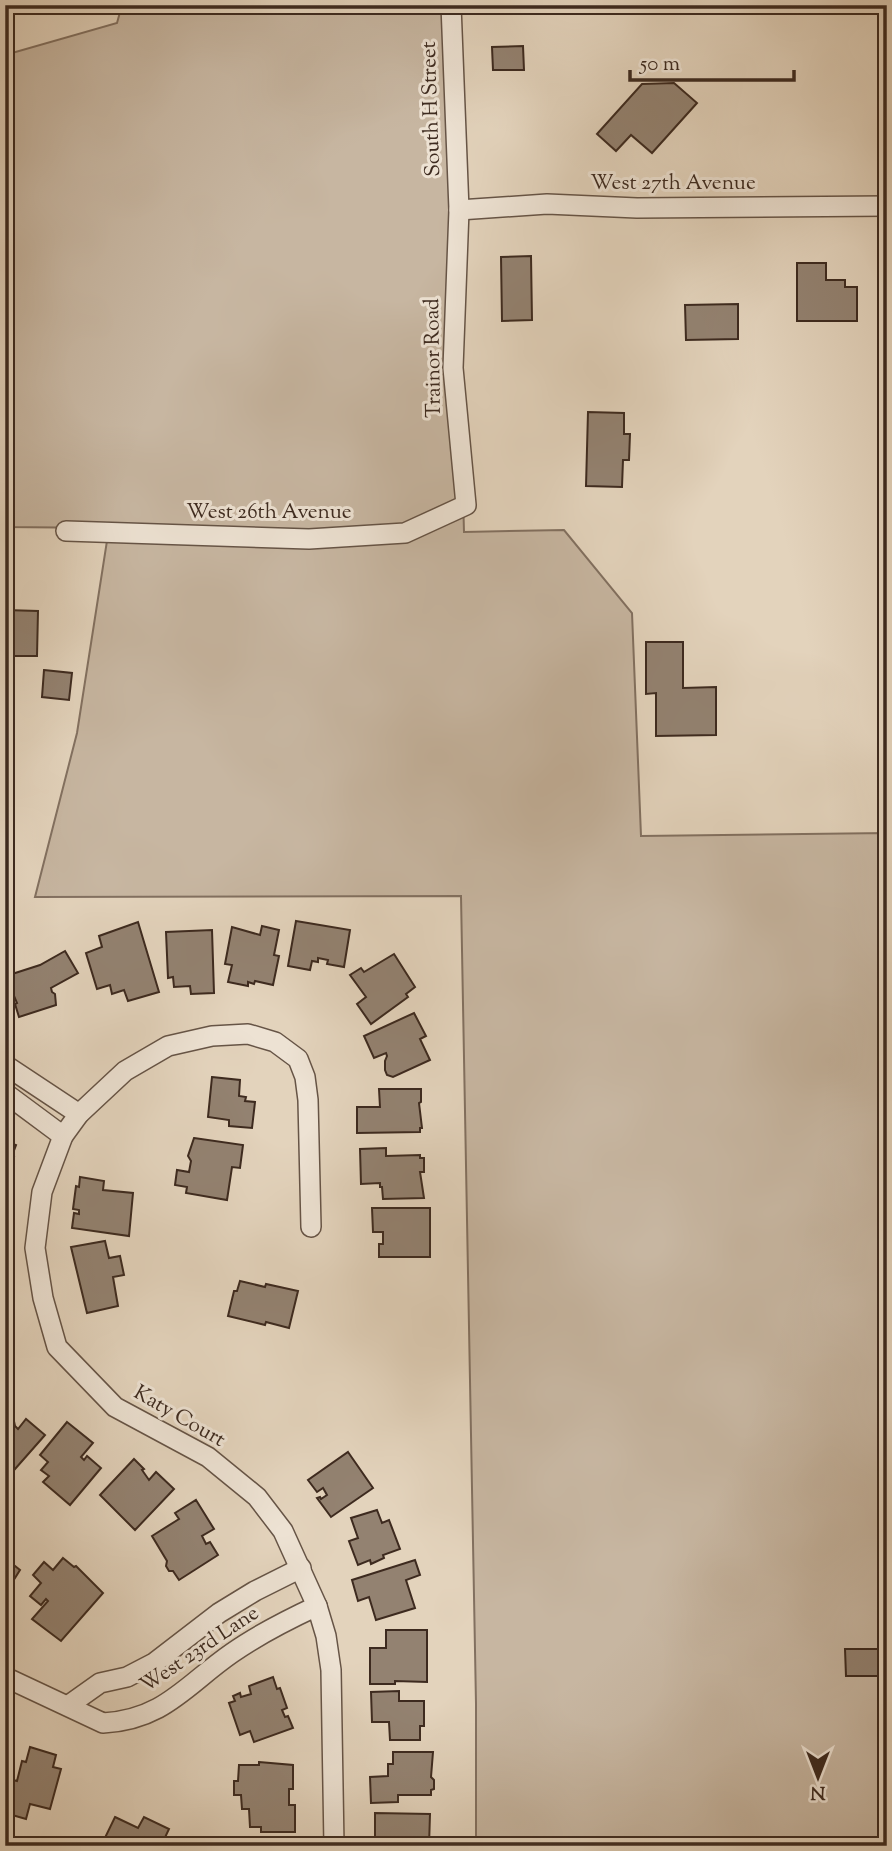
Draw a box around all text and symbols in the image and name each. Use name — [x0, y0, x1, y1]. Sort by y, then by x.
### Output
scale bar — [630, 38, 794, 82]
street label: South H Street — [415, 41, 449, 177]
text: 50 m — [639, 50, 680, 80]
street label: West 27th Avenue — [590, 169, 756, 199]
street label: Trainor Road — [418, 298, 450, 418]
street label: West 26th Avenue — [186, 498, 352, 528]
street label: Katy Court — [127, 1379, 231, 1455]
street label: West 23rd Lane — [135, 1599, 265, 1701]
north arrow — [784, 1742, 854, 1812]
text: N — [810, 1778, 826, 1805]

